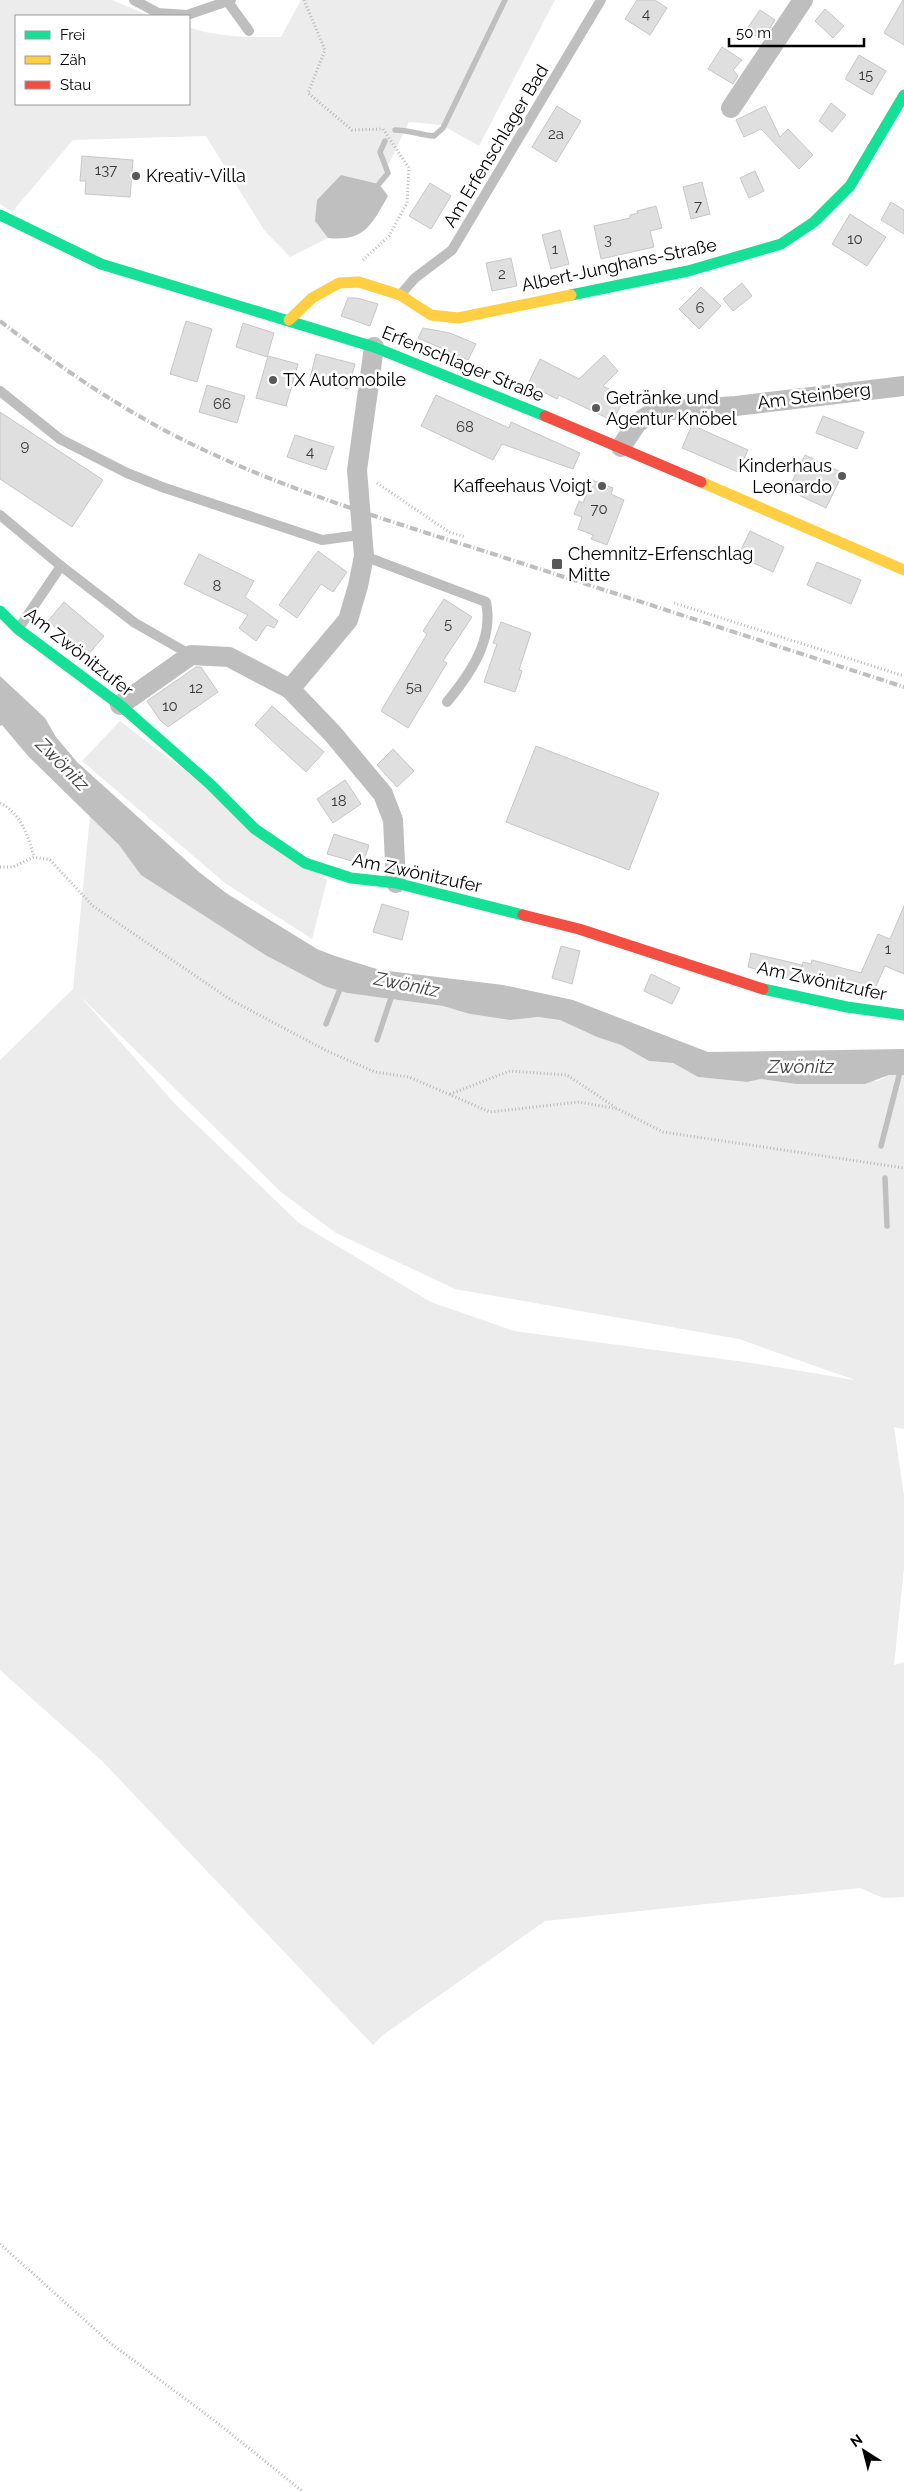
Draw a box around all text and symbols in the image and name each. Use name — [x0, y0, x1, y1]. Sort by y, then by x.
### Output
house number: 4 — [642, 5, 650, 23]
legend — [15, 15, 190, 105]
scale bar — [729, 15, 864, 47]
text: 50 m — [736, 24, 771, 42]
text: Frei — [60, 26, 85, 44]
text: Zäh — [60, 51, 86, 69]
street label: Am Erfenschlager Bad — [439, 61, 553, 231]
house number: 15 — [859, 66, 873, 84]
text: Stau — [60, 76, 91, 94]
house number: 2a — [548, 125, 564, 143]
house number: 137 — [95, 161, 117, 179]
place label: Kreativ-Villa — [146, 165, 246, 186]
marker: Kreativ-Villa — [130, 170, 142, 182]
house number: 7 — [694, 197, 702, 215]
house number: 10 — [847, 230, 863, 248]
house number: 3 — [604, 231, 612, 249]
street label: Albert-Junghans-Straße — [519, 233, 719, 295]
house number: 1 — [552, 240, 559, 258]
house number: 2 — [498, 265, 506, 283]
house number: 6 — [695, 299, 705, 317]
street label: Erfenschlager Straße — [379, 321, 548, 406]
place label: TX Automobile — [283, 369, 407, 390]
marker: TX Automobile — [267, 374, 279, 386]
street label: Am Steinberg — [756, 378, 872, 413]
place label: Getränke und Agentur Knöbel — [606, 387, 737, 429]
house number: 66 — [213, 395, 231, 413]
marker: Getränke und Agentur Knöbel — [590, 402, 602, 414]
house number: 68 — [456, 418, 474, 436]
house number: 9 — [21, 437, 30, 455]
house number: 4 — [306, 443, 314, 461]
place label: Kinderhaus Leonardo — [738, 455, 832, 497]
marker: Kinderhaus Leonardo — [836, 470, 848, 482]
place label: Kaffeehaus Voigt — [453, 475, 592, 496]
marker: Kaffeehaus Voigt — [596, 480, 608, 492]
house number: 70 — [590, 500, 608, 518]
place label: Chemnitz-Erfenschlag Mitte — [568, 543, 753, 585]
marker: Chemnitz-Erfenschlag Mitte — [550, 557, 564, 571]
house number: 8 — [213, 577, 222, 595]
street label: Am Zwönitzufer — [21, 603, 138, 701]
house number: 5 — [444, 615, 452, 633]
house number: 5a — [406, 678, 422, 696]
house number: 12 — [189, 679, 203, 697]
house number: 10 — [162, 697, 178, 715]
water label: Zwönitz — [31, 732, 95, 796]
house number: 18 — [331, 792, 347, 810]
street label: Am Zwönitzufer — [350, 849, 484, 897]
house number: 1 — [885, 940, 892, 958]
street label: Am Zwönitzufer — [755, 957, 889, 1005]
water label: Zwönitz — [372, 967, 443, 1001]
water label: Zwönitz — [767, 1055, 835, 1077]
north arrow — [839, 2426, 889, 2476]
text: N — [847, 2431, 865, 2450]

